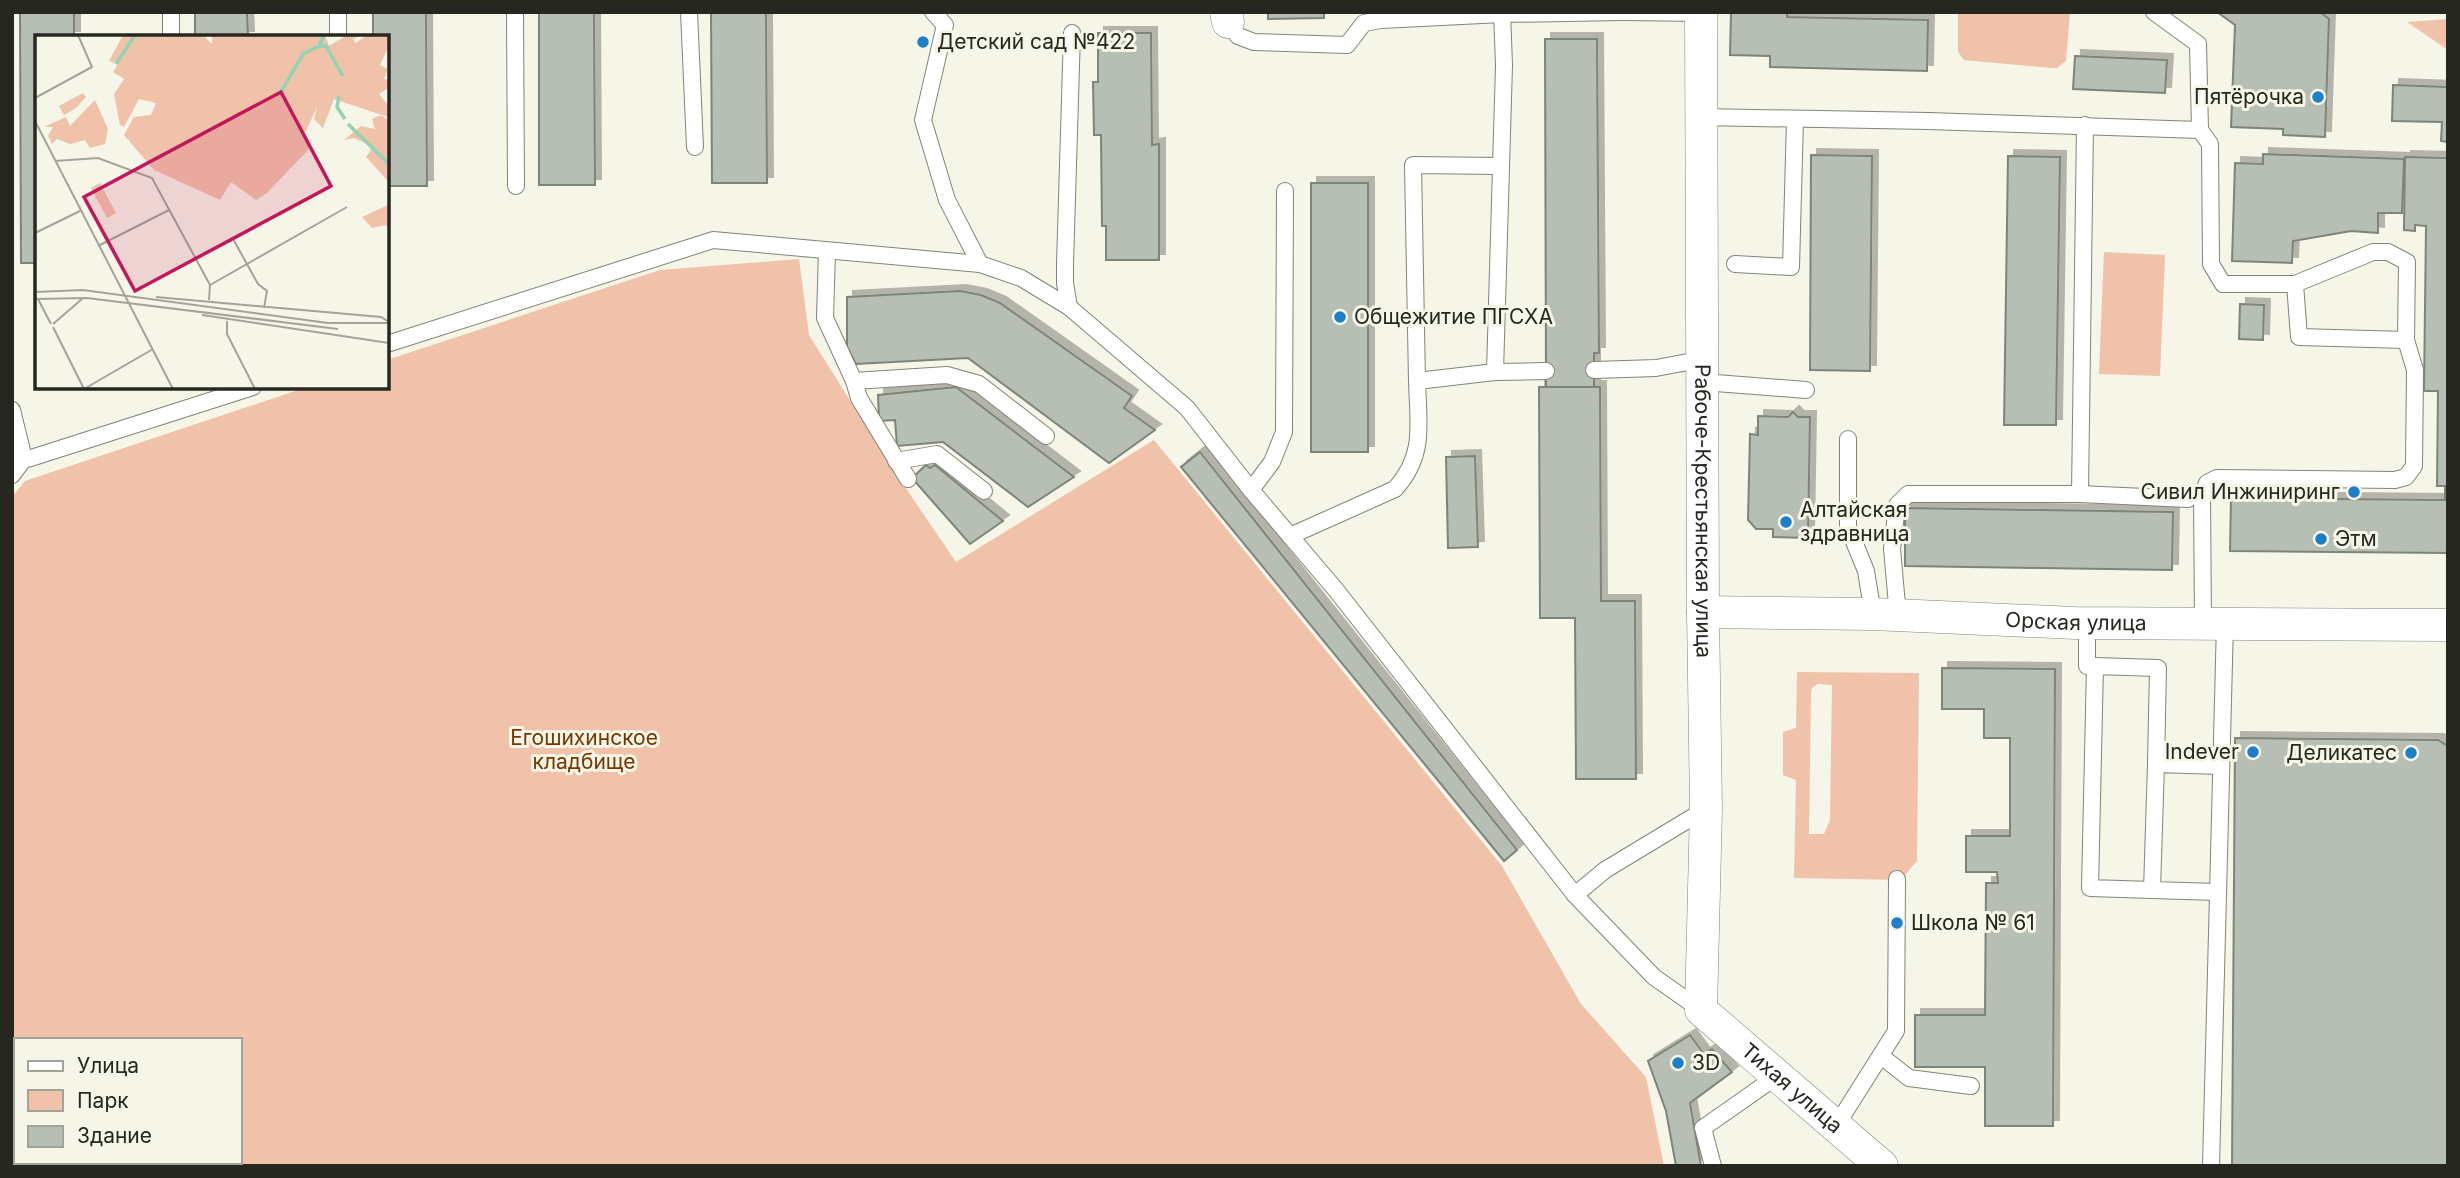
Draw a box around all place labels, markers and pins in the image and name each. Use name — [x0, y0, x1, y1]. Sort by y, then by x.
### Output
place label: Детский сад №422 — [937, 29, 1135, 54]
marker: Детский сад №422 — [915, 34, 931, 50]
place label: Пятёрочка — [2194, 84, 2304, 109]
marker: Пятёрочка — [2310, 89, 2326, 105]
place label: Общежитие ПГСХА — [1354, 304, 1553, 329]
marker: Общежитие ПГСХА — [1332, 309, 1348, 325]
place label: Сивил Инжиниринг — [2141, 479, 2340, 504]
marker: Сивил Инжиниринг — [2346, 484, 2362, 500]
place label: Алтайская здравница — [1800, 497, 1909, 546]
marker: Алтайская здравница — [1778, 514, 1794, 530]
place label: Этм — [2335, 526, 2377, 551]
marker: Этм — [2313, 531, 2329, 547]
place label: Indever — [2165, 739, 2239, 764]
place label: Деликатес — [2286, 740, 2397, 765]
marker: Indever — [2245, 744, 2261, 760]
marker: Деликатес — [2403, 745, 2419, 761]
place label: Школа № 61 — [1911, 910, 2035, 935]
marker: Школа № 61 — [1889, 915, 1905, 931]
place label: 3D — [1692, 1050, 1720, 1075]
marker: 3D — [1670, 1055, 1686, 1071]

